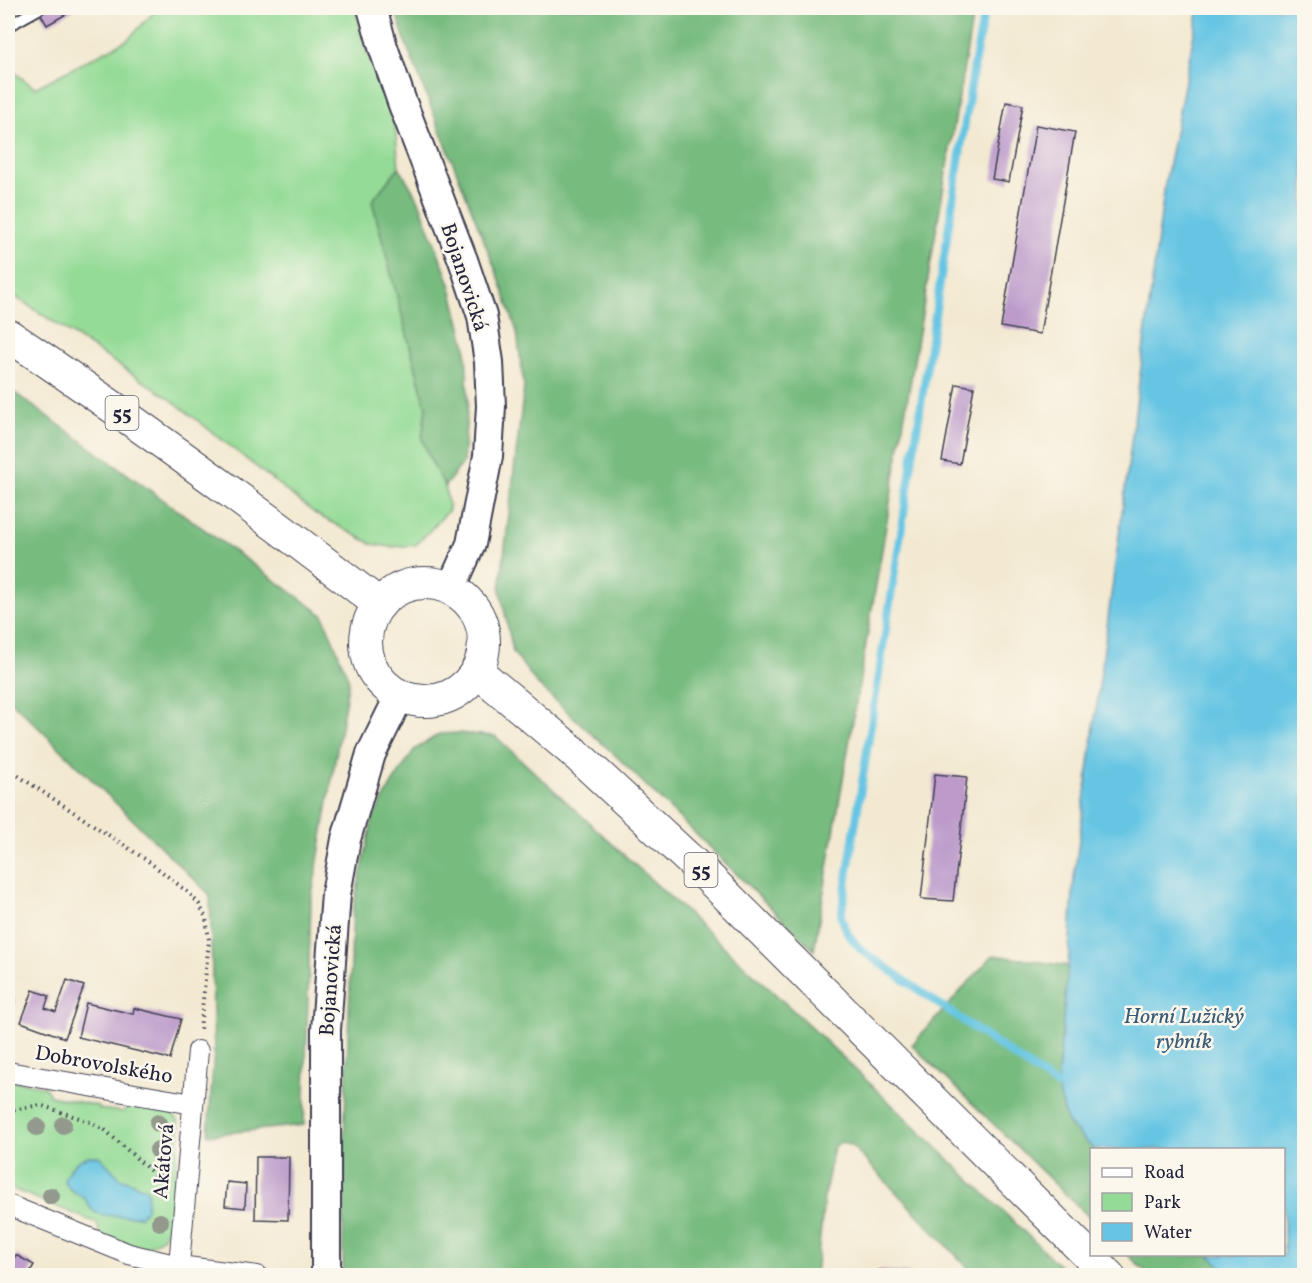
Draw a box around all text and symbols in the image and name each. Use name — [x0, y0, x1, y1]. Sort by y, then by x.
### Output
street label: Bojanovická — [432, 220, 495, 335]
road number: 55 — [106, 396, 138, 430]
road number: 55 — [684, 853, 718, 887]
street label: Bojanovická — [313, 923, 350, 1037]
water label: Horní Lužický rybník — [1124, 1002, 1244, 1058]
street label: Dobrovolského — [33, 1039, 175, 1092]
street label: Akátová — [147, 1122, 182, 1200]
legend — [1090, 1148, 1285, 1256]
text: Road — [1144, 1161, 1185, 1186]
text: Park — [1144, 1191, 1181, 1216]
text: Water — [1144, 1221, 1192, 1246]

